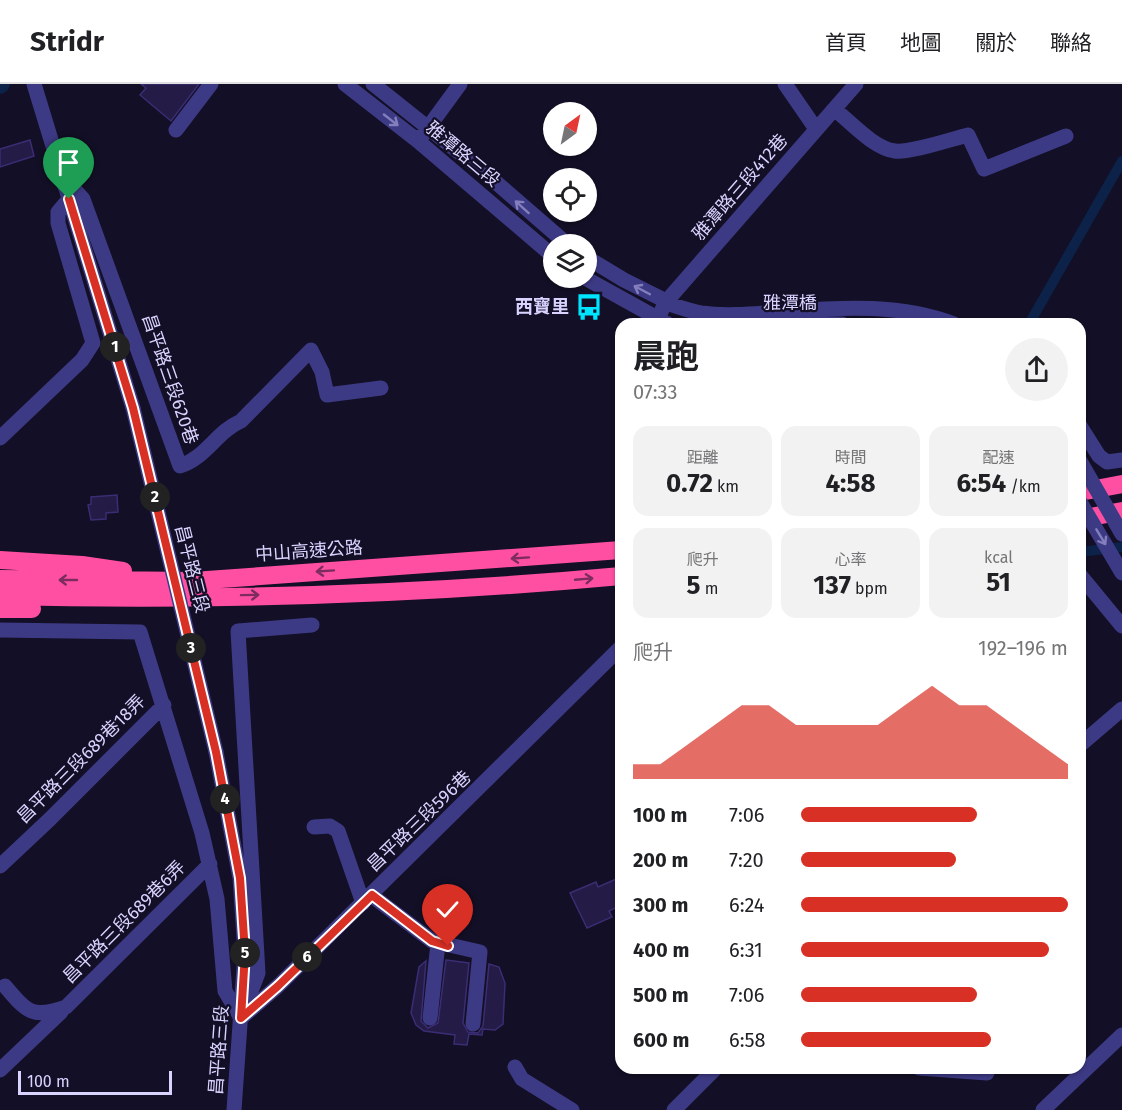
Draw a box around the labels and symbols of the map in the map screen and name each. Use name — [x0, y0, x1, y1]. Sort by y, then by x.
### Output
north arrow — [543, 102, 597, 156]
one-way arrow — [383, 114, 399, 127]
street label: 雅潭路三段 — [421, 117, 505, 191]
street label: 雅潭路三段412巷 — [688, 130, 792, 244]
pin — [43, 137, 94, 199]
one-way arrow — [515, 200, 530, 214]
one-way arrow — [634, 284, 652, 295]
bus stop icon: 西寶里 — [574, 292, 604, 322]
street label: 雅潭橋 — [763, 292, 817, 314]
place label: 西寶里 — [515, 296, 569, 318]
street label: 昌平路三段620巷 — [137, 311, 203, 447]
pin: 1 — [100, 332, 130, 362]
pin: 2 — [140, 482, 170, 512]
street label: 昌平路三段 — [170, 523, 214, 615]
one-way arrow — [1095, 528, 1107, 545]
street label: 中山高速公路 — [254, 536, 364, 566]
one-way arrow — [510, 553, 530, 564]
one-way arrow — [316, 566, 336, 577]
one-way arrow — [574, 573, 594, 584]
one-way arrow — [58, 574, 78, 586]
one-way arrow — [240, 590, 260, 601]
pin: 3 — [176, 633, 206, 663]
street label: 昌平路三段689巷18弄 — [12, 690, 150, 828]
street label: 昌平路三段596巷 — [363, 766, 475, 876]
pin: 4 — [210, 784, 240, 814]
street label: 昌平路三段689巷6弄 — [58, 856, 190, 988]
pin — [422, 884, 473, 946]
pin: 5 — [230, 938, 260, 968]
pin: 6 — [292, 942, 322, 972]
street label: 昌平路三段 — [205, 1004, 233, 1096]
scale bar — [18, 1068, 172, 1096]

